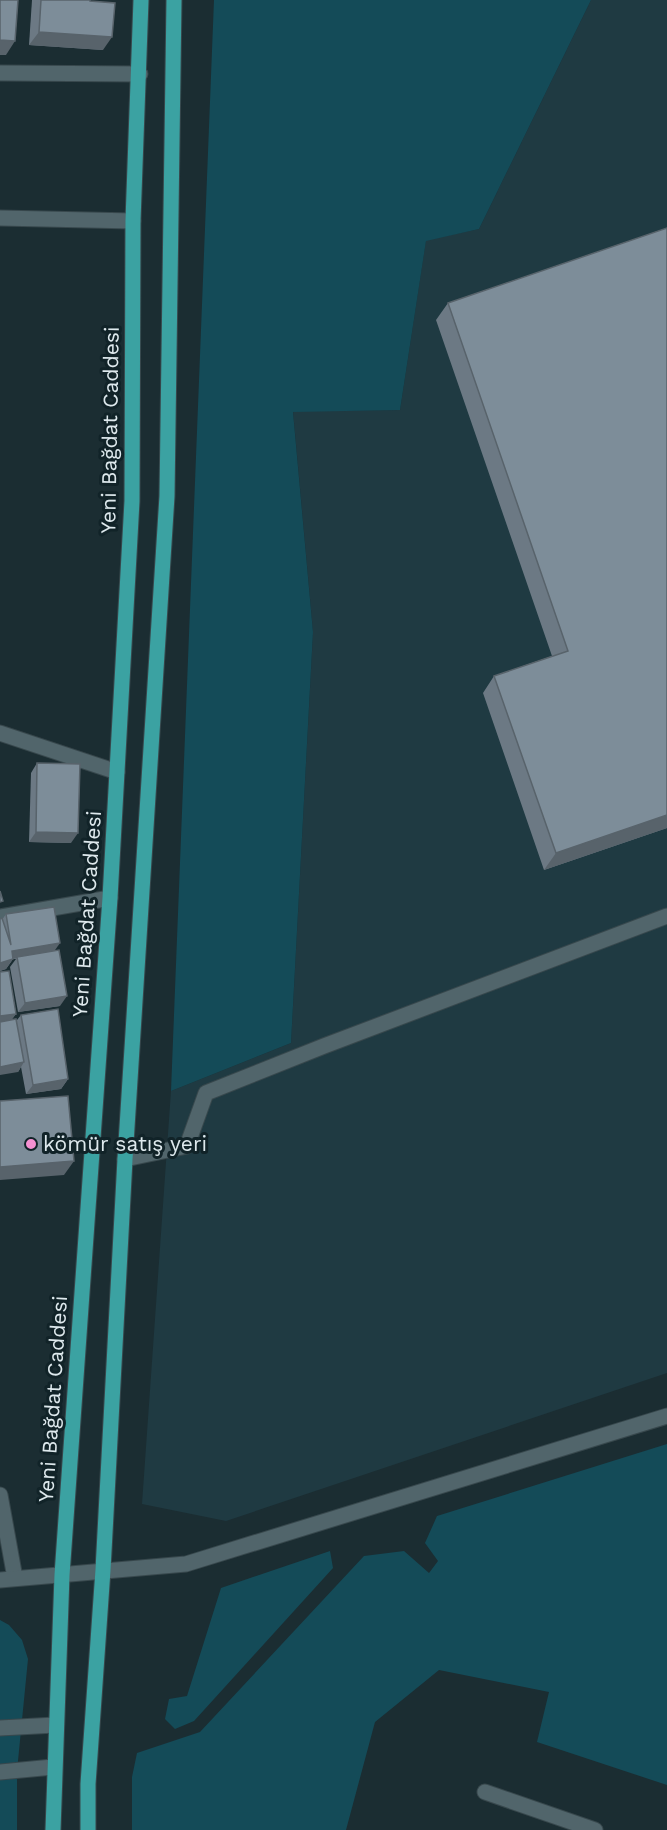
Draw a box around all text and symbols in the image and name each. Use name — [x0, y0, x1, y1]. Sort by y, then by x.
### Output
street label: Yeni Bağdat Caddesi — [95, 326, 124, 534]
street label: Yeni Bağdat Caddesi — [67, 810, 106, 1018]
place label: kömür satış yeri — [43, 1131, 207, 1156]
marker: kömür satış yeri — [24, 1137, 38, 1151]
street label: Yeni Bağdat Caddesi — [33, 1295, 72, 1503]

